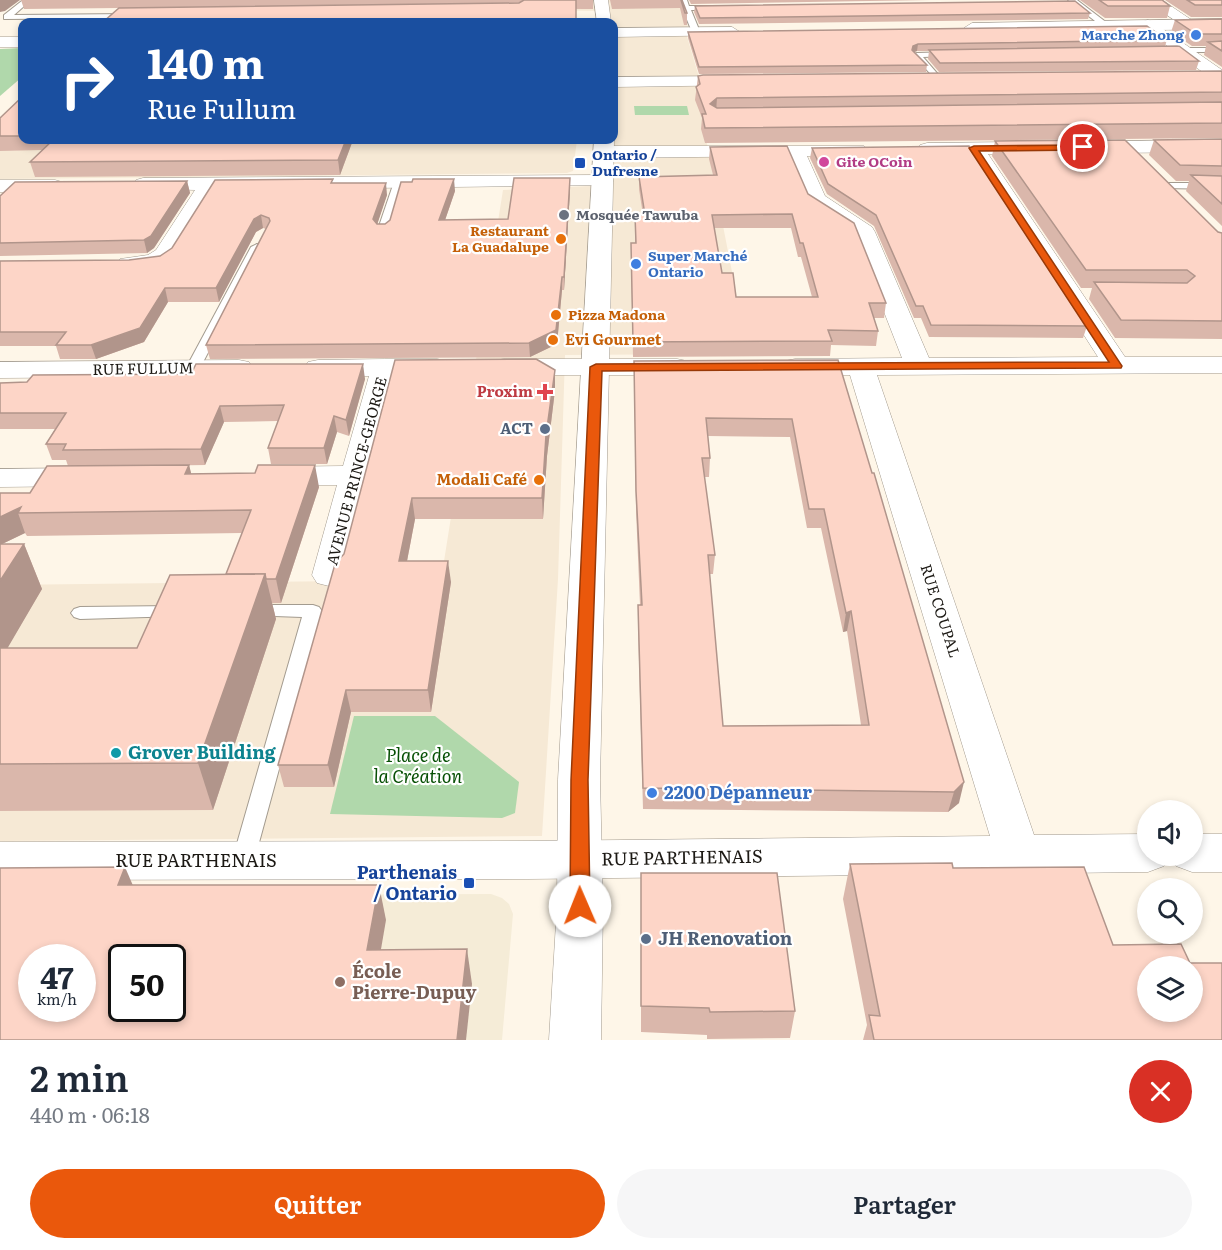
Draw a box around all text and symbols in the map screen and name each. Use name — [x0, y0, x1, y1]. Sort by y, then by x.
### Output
place label: Marche Zhong — [1081, 24, 1185, 44]
marker: Marche Zhong — [1189, 28, 1203, 42]
text: 140 m — [147, 30, 264, 92]
icon: right — [48, 42, 126, 120]
text: Rue Fullum — [147, 87, 296, 127]
pin — [1057, 121, 1108, 172]
icon: arrive — [1066, 130, 1099, 163]
place label: Ontario / Dufresne — [592, 144, 658, 180]
place label: Gite OCoin — [836, 151, 913, 171]
marker: Gite OCoin — [817, 155, 831, 169]
marker: Ontario / Dufresne — [573, 156, 587, 170]
place label: Mosquée Tawuba — [576, 204, 699, 224]
marker: Mosquée Tawuba — [557, 208, 571, 222]
place label: Restaurant La Guadalupe — [452, 220, 550, 256]
marker: Restaurant La Guadalupe — [554, 232, 568, 246]
place label: Super Marché Ontario — [648, 245, 748, 281]
marker: Super Marché Ontario — [629, 257, 643, 271]
place label: Pizza Madona — [568, 304, 666, 324]
marker: Pizza Madona — [549, 308, 563, 322]
place label: Evi Gourmet — [565, 327, 662, 350]
marker: Evi Gourmet — [546, 333, 560, 347]
street label: RUE FULLUM — [92, 355, 194, 380]
street label: AVENUE PRINCE-GEORGE — [319, 374, 392, 567]
place label: Proxim — [477, 379, 533, 402]
marker: Proxim — [538, 385, 552, 399]
place label: ACT — [500, 416, 533, 439]
marker: ACT — [538, 422, 552, 436]
place label: Modali Café — [437, 467, 527, 490]
marker: Modali Café — [532, 473, 546, 487]
street label: RUE COUPAL — [915, 561, 967, 660]
place label: Grover Building — [128, 738, 277, 765]
park label: Place de la Création — [374, 741, 463, 789]
marker: Grover Building — [109, 746, 123, 760]
place label: 2200 Dépanneur — [664, 778, 812, 805]
marker: 2200 Dépanneur — [645, 786, 659, 800]
map controls — [1137, 800, 1203, 1022]
button: sound — [1137, 800, 1203, 866]
street label: RUE PARTHENAIS — [601, 842, 763, 871]
street label: RUE PARTHENAIS — [115, 846, 277, 873]
place label: Parthenais / Ontario — [357, 858, 457, 906]
position arrow — [548, 874, 612, 938]
marker: Parthenais / Ontario — [462, 876, 476, 890]
button: search — [1137, 878, 1203, 944]
place label: JH Renovation — [658, 924, 793, 951]
marker: JH Renovation — [639, 932, 653, 946]
speed limit sign: 50 — [108, 944, 186, 1022]
text: 47 — [40, 954, 74, 998]
button: layers — [1137, 956, 1203, 1022]
place label: École Pierre-Dupuy — [352, 957, 476, 1005]
marker: École Pierre-Dupuy — [333, 975, 347, 989]
text: km/h — [37, 987, 77, 1010]
text: 2 min — [30, 1050, 129, 1103]
button: close — [1129, 1060, 1192, 1123]
text: 440 m · 06:18 — [30, 1099, 150, 1129]
button: Quitter — [30, 1169, 605, 1238]
button: Partager — [617, 1169, 1192, 1238]

